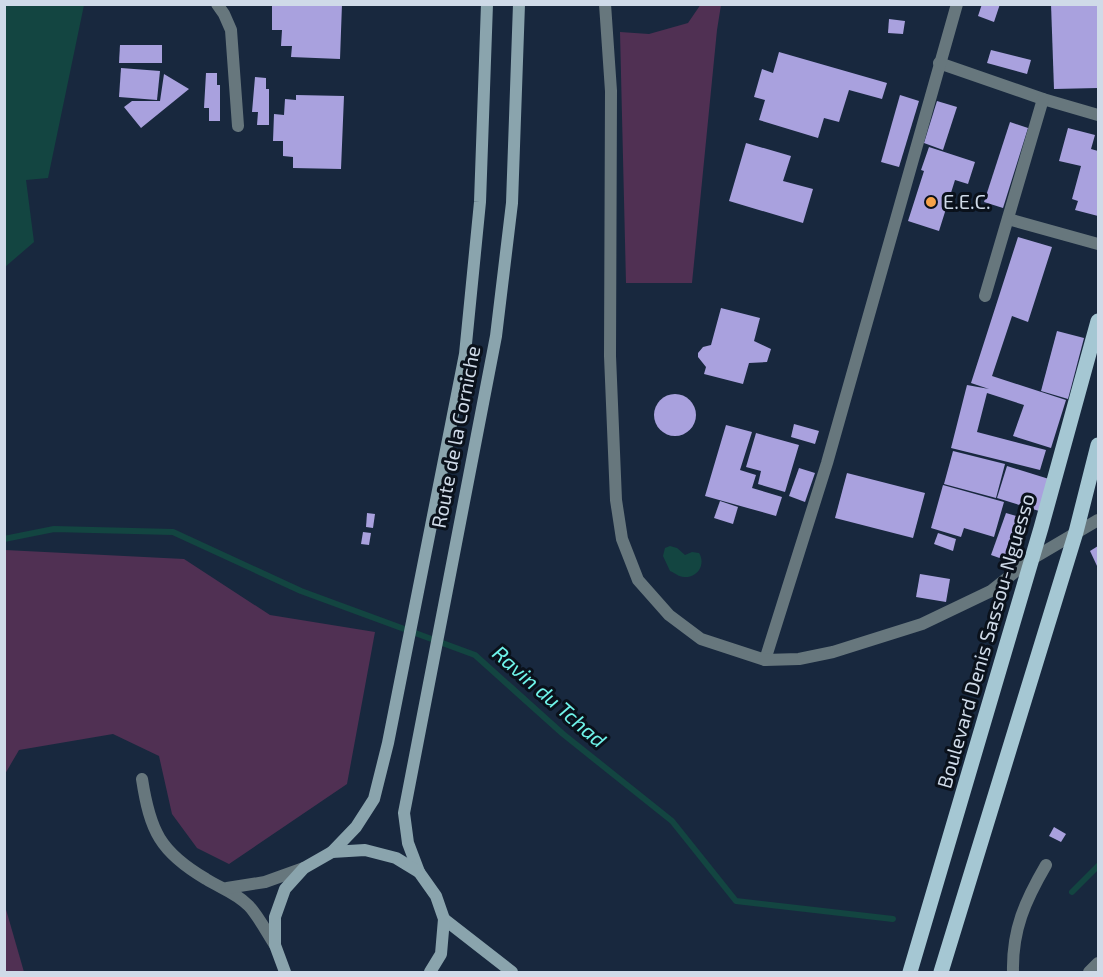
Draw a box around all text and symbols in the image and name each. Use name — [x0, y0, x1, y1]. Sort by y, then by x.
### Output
place label: E.E.C. — [943, 189, 990, 213]
marker: E.E.C. — [924, 195, 938, 209]
street label: Route de la Corniche — [426, 344, 484, 530]
street label: Boulevard Denis Sassou-Nguesso — [931, 491, 1039, 791]
water label: Ravin du Tchad — [488, 640, 612, 752]

